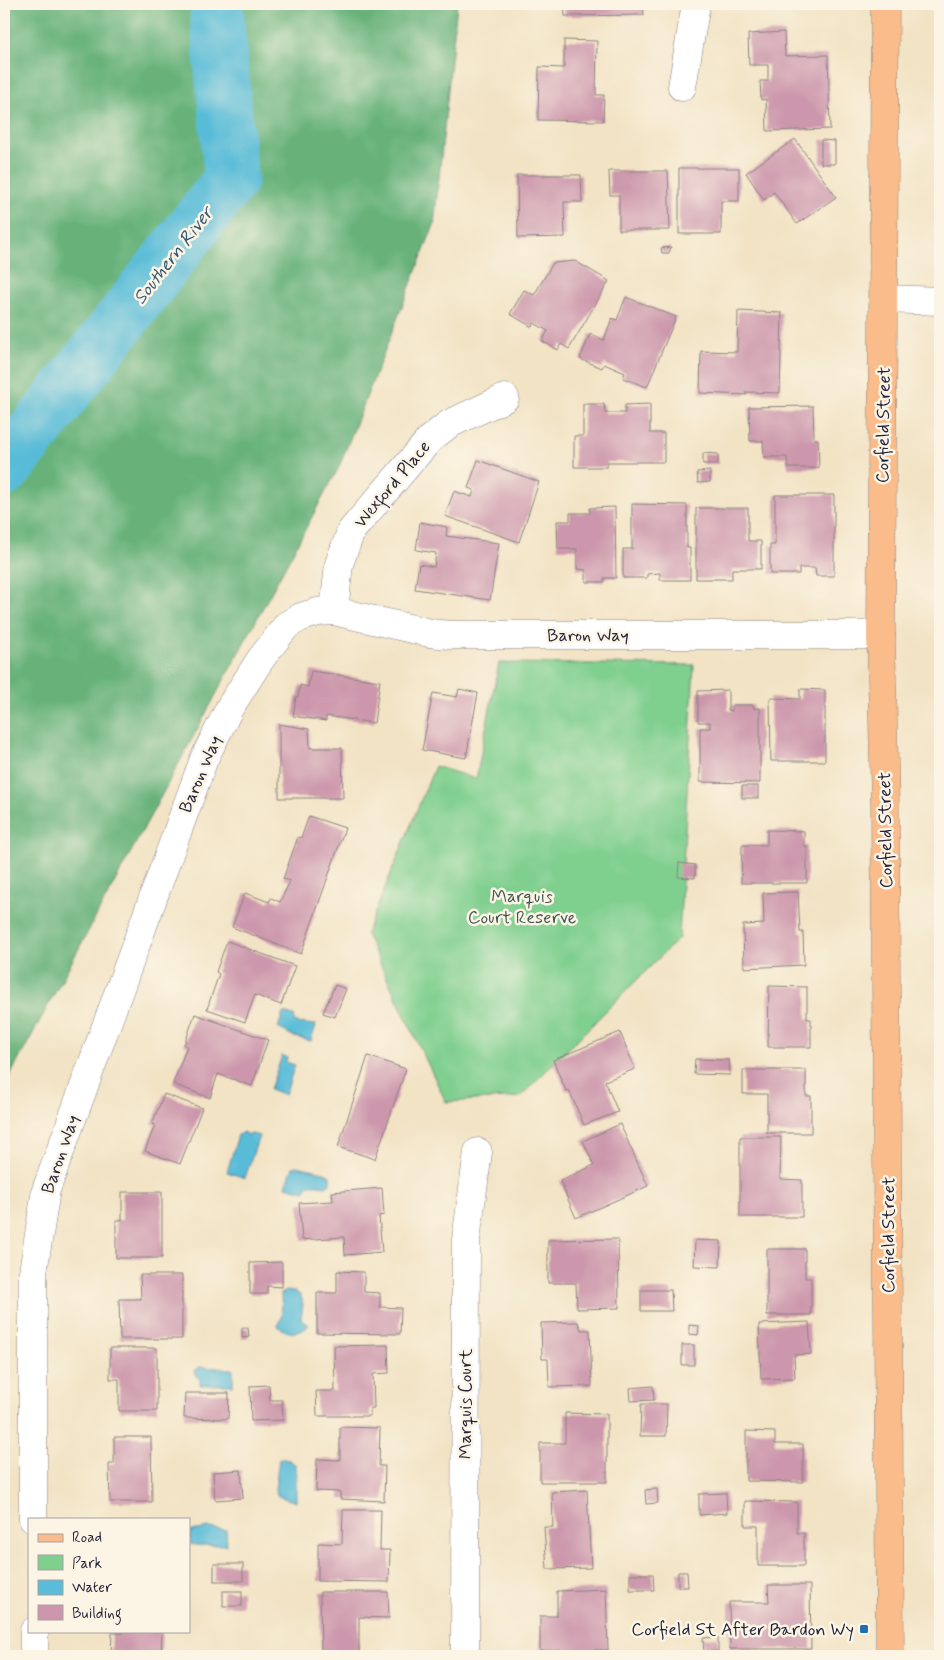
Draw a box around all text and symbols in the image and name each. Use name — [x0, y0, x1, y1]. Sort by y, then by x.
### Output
water label: Southern River — [127, 200, 221, 310]
street label: Corfield Street — [871, 367, 897, 483]
street label: Wexford Place — [349, 436, 438, 535]
street label: Baron Way — [547, 624, 629, 648]
street label: Baron Way — [174, 732, 228, 817]
street label: Corfield Street — [873, 772, 899, 888]
park label: Marquis Court Reserve — [468, 885, 576, 930]
street label: Baron Way — [36, 1112, 86, 1197]
street label: Corfield Street — [877, 1177, 901, 1293]
street label: Marquis Court — [454, 1348, 478, 1459]
legend — [28, 1518, 190, 1632]
text: Road — [72, 1528, 102, 1548]
text: Park — [72, 1554, 102, 1574]
text: Water — [72, 1578, 112, 1598]
text: Building — [72, 1604, 122, 1625]
place label: Corfield St After Bardon Wy — [631, 1618, 854, 1642]
marker: Corfield St After Bardon Wy — [858, 1623, 870, 1635]

